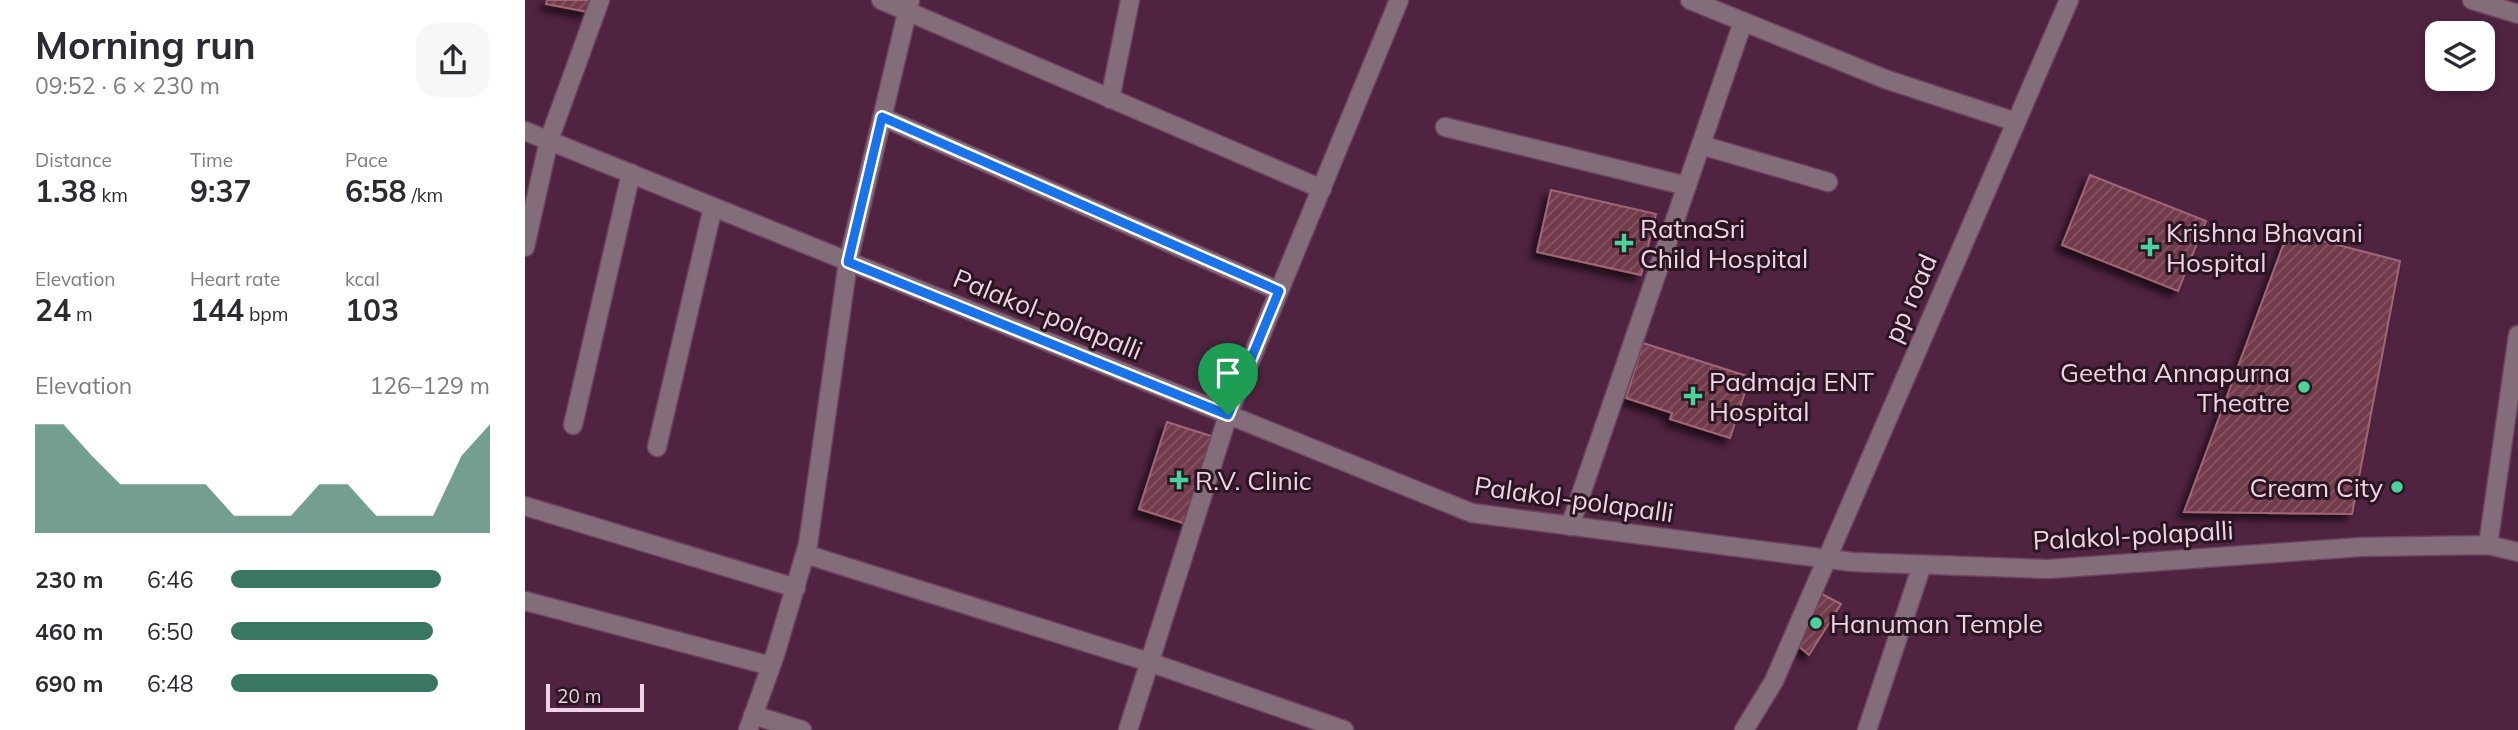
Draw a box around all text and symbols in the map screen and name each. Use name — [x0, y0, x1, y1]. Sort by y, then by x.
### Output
text: Morning run — [35, 21, 256, 69]
map controls — [2425, 21, 2495, 91]
button: layers — [2425, 21, 2495, 91]
button: share — [416, 23, 490, 97]
text: 09:52 · 6 × 230 m — [35, 71, 220, 100]
text: Distance — [35, 148, 112, 172]
text: Time — [190, 148, 233, 172]
text: Pace — [345, 148, 388, 172]
text: 1.38 — [35, 172, 96, 210]
text: 9:37 — [190, 172, 251, 210]
text: 6:58 — [345, 172, 406, 210]
text: km — [96, 183, 128, 207]
text: /km — [406, 183, 443, 207]
place label: RatnaSri Child Hospital — [1640, 212, 1808, 275]
place label: Krishna Bhavani Hospital — [2166, 216, 2363, 279]
marker: RatnaSri Child Hospital — [1614, 233, 1634, 253]
marker: Krishna Bhavani Hospital — [2140, 237, 2160, 257]
street label: pp road — [1876, 249, 1944, 347]
street label: Palakol-polapalli — [949, 261, 1147, 367]
text: Elevation — [35, 267, 115, 291]
text: Heart rate — [190, 267, 280, 291]
text: kcal — [345, 267, 380, 291]
text: 24 — [35, 291, 71, 329]
text: 144 — [190, 291, 244, 329]
text: 103 — [345, 291, 399, 329]
text: m — [71, 302, 93, 326]
text: bpm — [244, 302, 288, 326]
pin — [1198, 343, 1258, 415]
icon: arrive — [1209, 354, 1247, 392]
place label: Geetha Annapurna Theatre — [2060, 356, 2290, 419]
place label: Padmaja ENT Hospital — [1709, 365, 1874, 428]
text: Elevation — [35, 371, 132, 400]
text: 126–129 m — [369, 371, 490, 400]
marker: Geetha Annapurna Theatre — [2296, 379, 2312, 395]
marker: Padmaja ENT Hospital — [1683, 386, 1703, 406]
place label: R.V. Clinic — [1195, 464, 1312, 497]
street label: Palakol-polapalli — [1472, 469, 1676, 529]
marker: R.V. Clinic — [1169, 470, 1189, 490]
place label: Cream City — [2250, 471, 2383, 504]
marker: Cream City — [2389, 479, 2405, 495]
street label: Palakol-polapalli — [2032, 513, 2234, 557]
text: 230 m — [35, 565, 103, 594]
text: 6:46 — [147, 565, 194, 594]
place label: Hanuman Temple — [1830, 607, 2043, 640]
marker: Hanuman Temple — [1808, 615, 1824, 631]
text: 460 m — [35, 617, 103, 646]
text: 6:50 — [147, 617, 194, 646]
text: 690 m — [35, 669, 103, 698]
text: 6:48 — [147, 669, 194, 698]
scale bar — [546, 681, 644, 713]
text: 20 m — [557, 684, 601, 708]

